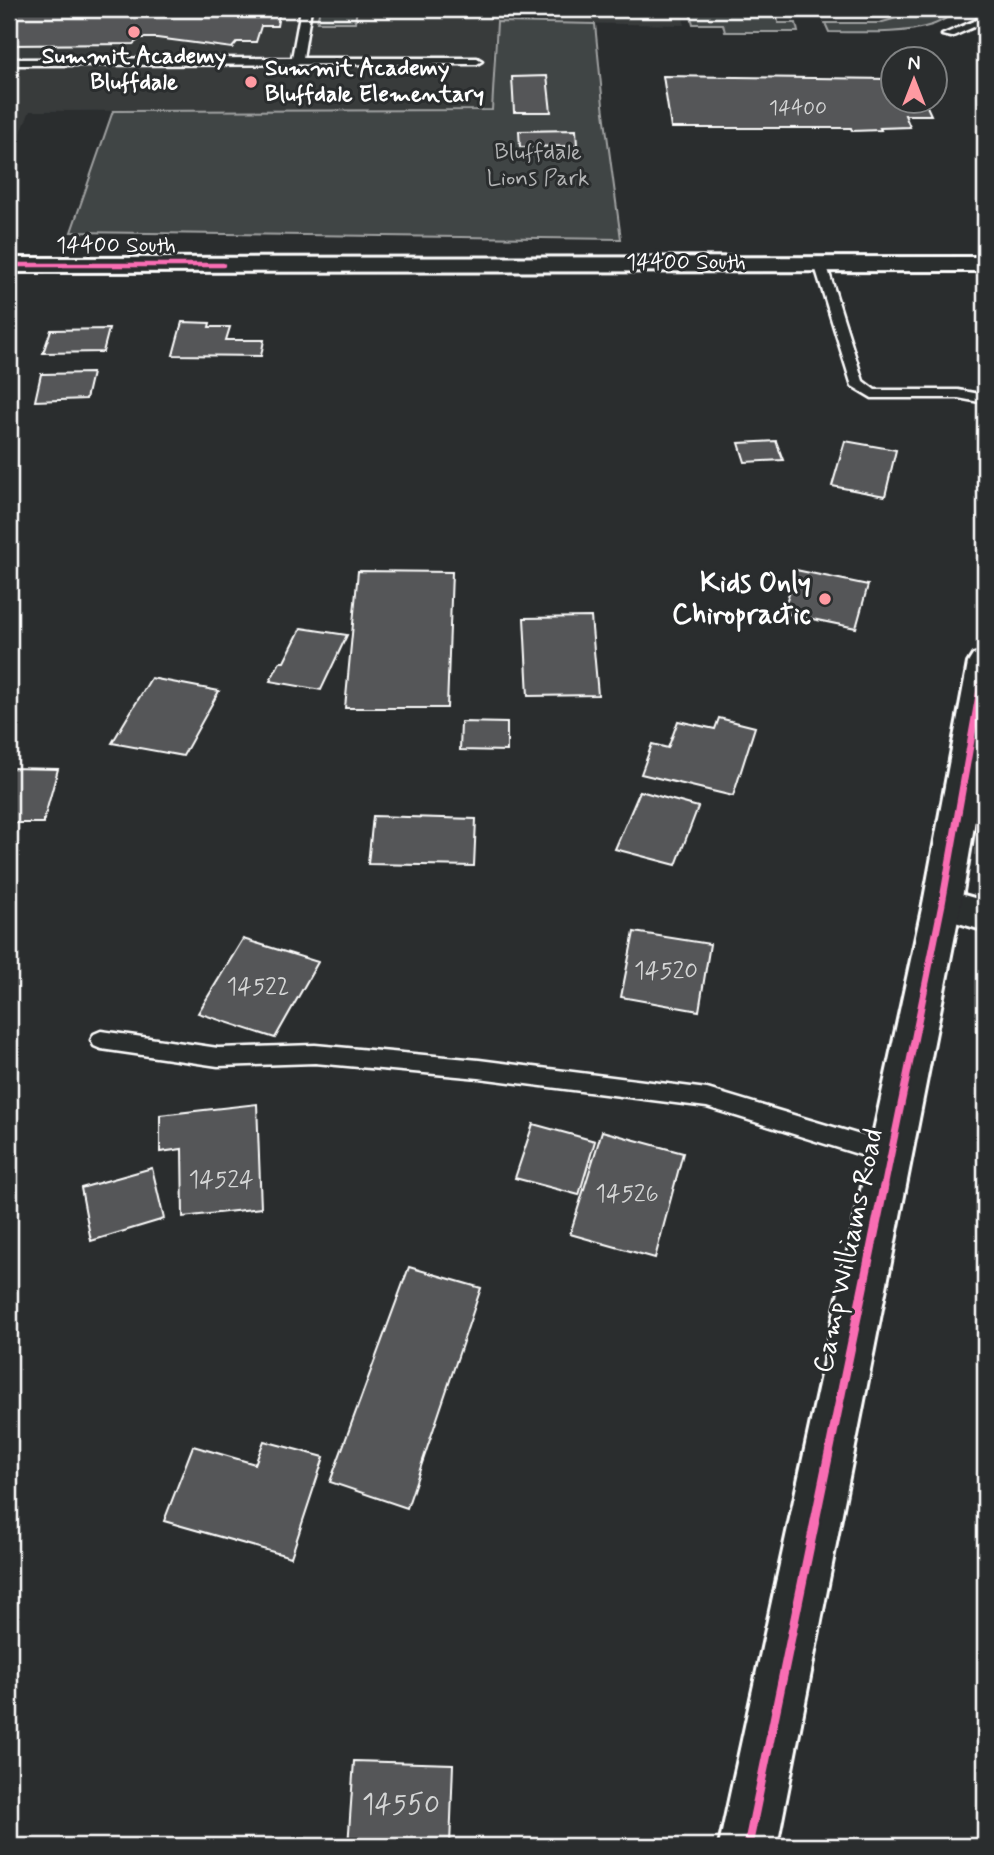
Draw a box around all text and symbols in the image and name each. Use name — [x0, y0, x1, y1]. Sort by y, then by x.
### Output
marker: Summit Academy Bluffdale — [126, 24, 142, 40]
place label: Summit Academy Bluffdale — [42, 42, 227, 98]
north arrow — [878, 46, 948, 116]
text: N — [908, 52, 920, 77]
place label: Summit Academy Bluffdale Elementary — [265, 54, 484, 110]
marker: Summit Academy Bluffdale Elementary — [243, 74, 259, 90]
house number: 14400 — [769, 94, 827, 122]
park label: Bluffdale Lions Park — [487, 138, 589, 194]
street label: 14400 South — [56, 231, 176, 261]
street label: 14400 South — [626, 248, 746, 278]
place label: Kids Only Chiropractic — [672, 565, 812, 634]
marker: Kids Only Chiropractic — [817, 591, 833, 607]
house number: 14520 — [634, 956, 698, 987]
house number: 14522 — [226, 972, 290, 1003]
street label: Camp Williams Road — [805, 1125, 893, 1377]
house number: 14524 — [189, 1165, 253, 1196]
house number: 14526 — [595, 1179, 659, 1210]
house number: 14550 — [362, 1787, 440, 1824]

